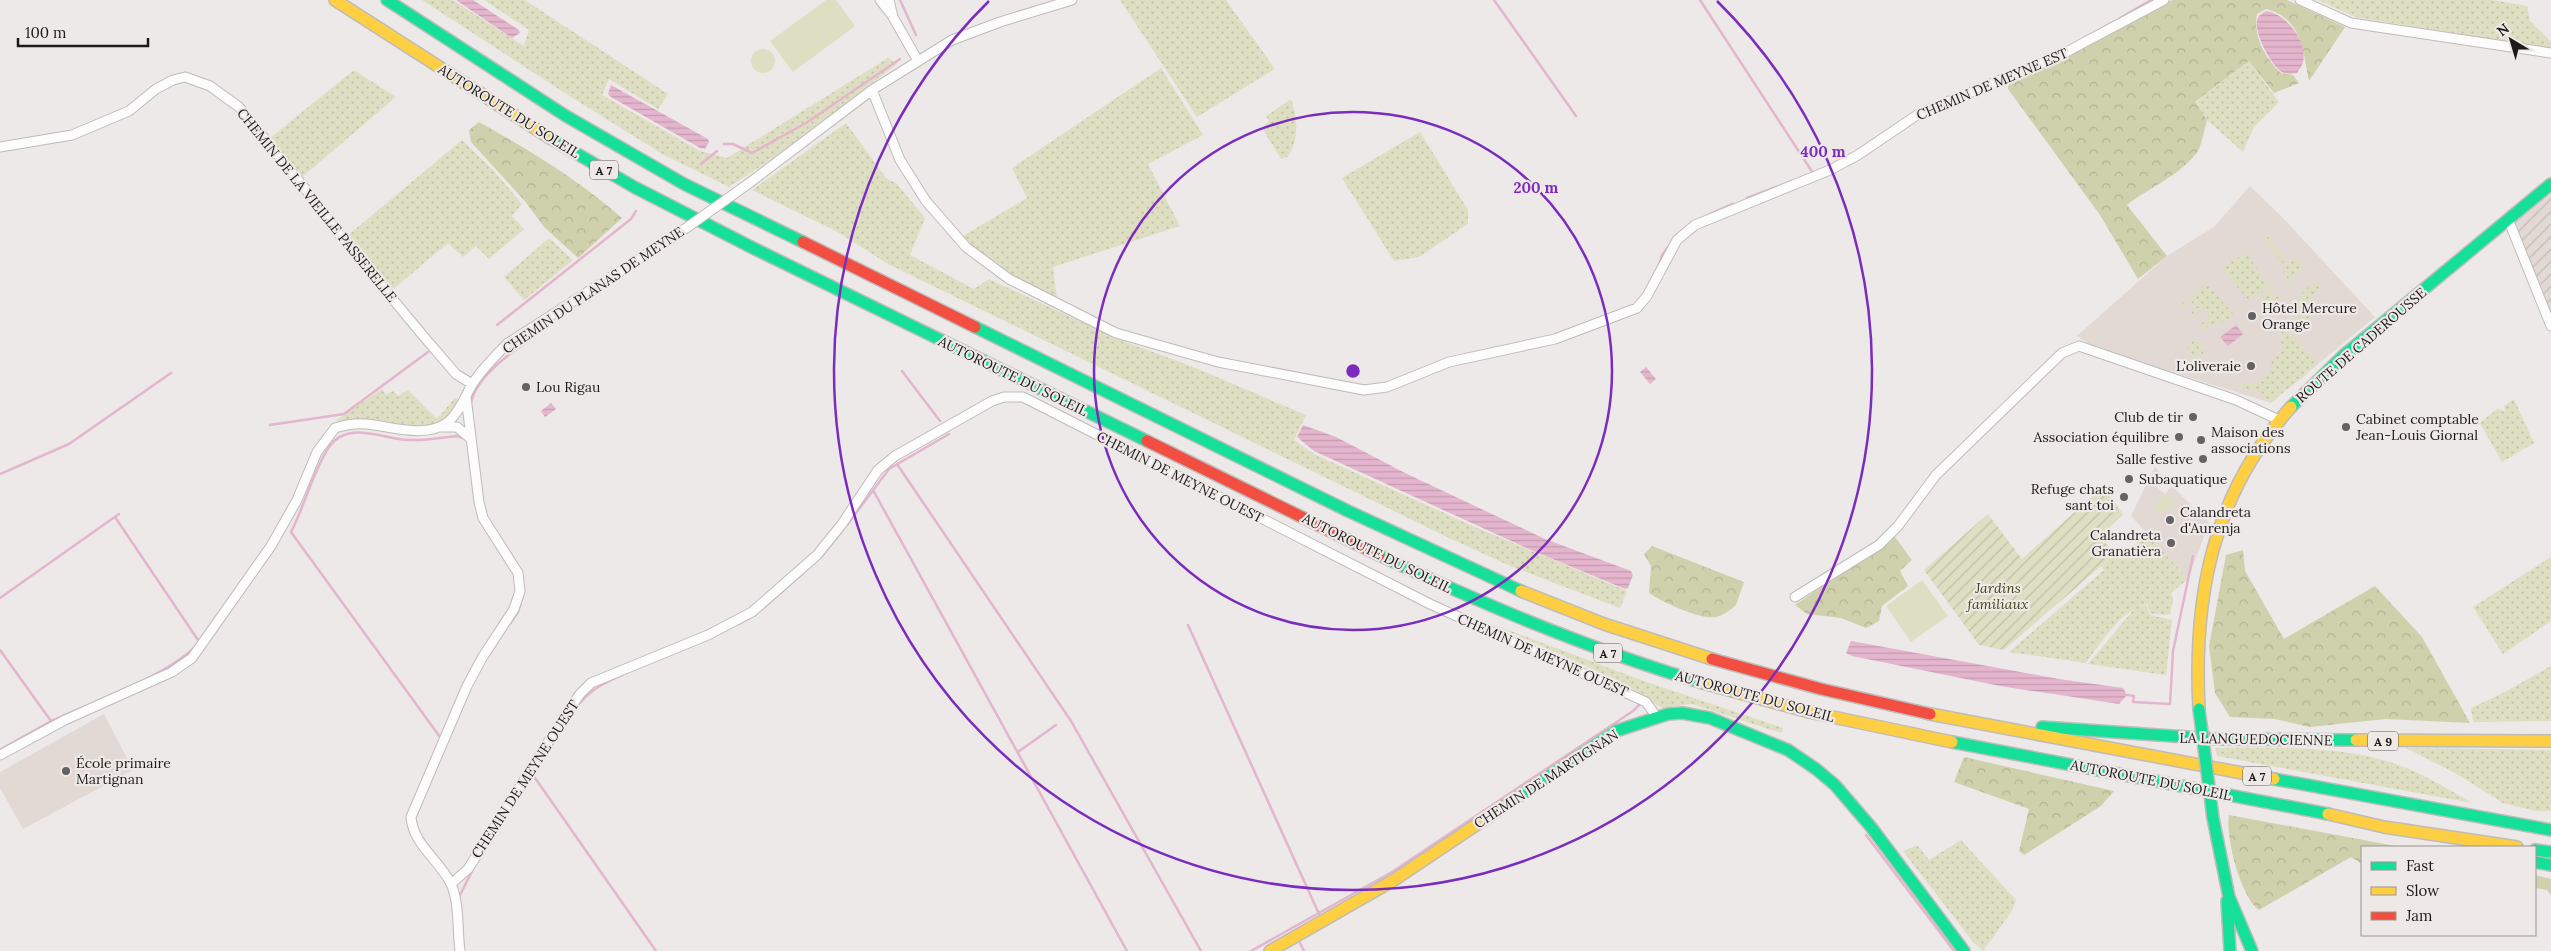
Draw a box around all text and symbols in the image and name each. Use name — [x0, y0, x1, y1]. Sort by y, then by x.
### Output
scale bar — [18, 15, 148, 47]
north arrow — [2486, 15, 2536, 65]
text: N — [2493, 19, 2513, 40]
text: 100 m — [25, 23, 66, 42]
street label: CHEMIN DE MEYNE EST — [1913, 44, 2071, 124]
street label: AUTOROUTE DU SOLEIL — [434, 59, 583, 162]
street label: CHEMIN DE LA VIEILLE PASSERELLE — [233, 104, 401, 306]
text: 400 m — [1800, 142, 1846, 161]
road number: A 7 — [590, 160, 618, 180]
text: 200 m — [1514, 178, 1559, 197]
street label: CHEMIN DU PLANAS DE MEYNE — [499, 222, 687, 358]
street label: ROUTE DE CADEROUSSE — [2292, 283, 2430, 406]
place label: Hôtel Mercure Orange — [2262, 299, 2357, 333]
marker: Hôtel Mercure Orange — [2246, 310, 2258, 322]
street label: AUTOROUTE DU SOLEIL — [935, 332, 1091, 420]
place label: L'oliveraie — [2176, 357, 2241, 375]
marker: L'oliveraie — [2245, 360, 2257, 372]
centre of rings — [1344, 362, 1362, 380]
place label: Lou Rigau — [536, 378, 600, 396]
marker: Lou Rigau — [520, 381, 532, 393]
place label: Club de tir — [2114, 408, 2183, 426]
place label: Cabinet comptable Jean-Louis Giornal — [2355, 410, 2479, 444]
marker: Club de tir — [2187, 411, 2199, 423]
marker: Cabinet comptable Jean-Louis Giornal — [2340, 421, 2352, 433]
place label: Maison des associations — [2211, 423, 2290, 457]
street label: CHEMIN DE MEYNE OUEST — [1094, 427, 1266, 527]
place label: Association équilibre — [2033, 428, 2169, 446]
marker: Association équilibre — [2173, 431, 2185, 443]
marker: Maison des associations — [2195, 434, 2207, 446]
place label: Salle festive — [2116, 450, 2193, 468]
marker: Salle festive — [2197, 453, 2209, 465]
place label: Subaquatique — [2139, 470, 2228, 488]
marker: Subaquatique — [2123, 473, 2135, 485]
place label: Refuge chats sant toi — [2031, 480, 2114, 514]
marker: Refuge chats sant toi — [2118, 491, 2130, 503]
place label: Calandreta d'Aurenja — [2180, 503, 2251, 537]
street label: AUTOROUTE DU SOLEIL — [1299, 509, 1455, 597]
marker: Calandreta d'Aurenja — [2164, 514, 2176, 526]
place label: Calandreta Granatièra — [2090, 526, 2161, 560]
marker: Calandreta Granatièra — [2165, 537, 2177, 549]
park label: Jardins familiaux — [1966, 579, 2029, 613]
street label: CHEMIN DE MEYNE OUEST — [1455, 609, 1631, 701]
road number: A 7 — [1594, 644, 1622, 662]
street label: AUTOROUTE DU SOLEIL — [1673, 666, 1836, 726]
street label: CHEMIN DE MEYNE OUEST — [467, 697, 583, 861]
street label: CHEMIN DE MARTIGNAN — [1470, 725, 1622, 832]
street label: LA LANGUEDOCIENNE — [2179, 729, 2333, 749]
road number: A 9 — [2368, 731, 2398, 750]
place label: École primaire Martignan — [76, 754, 171, 788]
street label: AUTOROUTE DU SOLEIL — [2068, 755, 2233, 804]
marker: École primaire Martignan — [60, 765, 72, 777]
road number: A 7 — [2243, 766, 2271, 786]
legend — [2361, 846, 2536, 936]
text: Fast — [2406, 856, 2434, 875]
text: Slow — [2406, 881, 2439, 900]
text: Jam — [2405, 906, 2433, 925]

